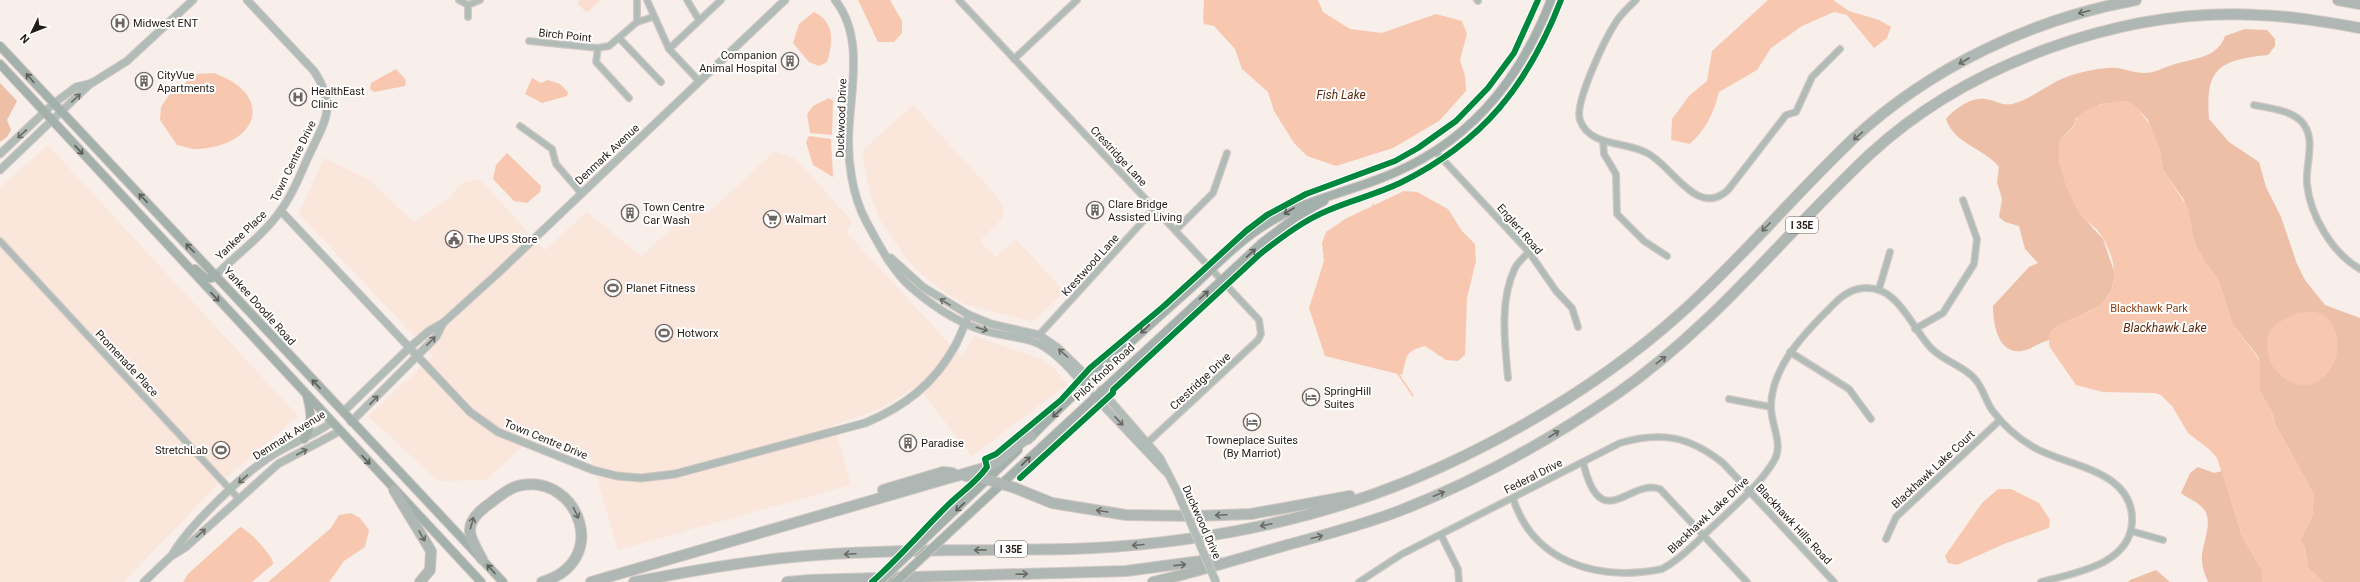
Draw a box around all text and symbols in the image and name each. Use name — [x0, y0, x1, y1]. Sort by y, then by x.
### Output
one-way arrow — [2078, 9, 2091, 16]
north arrow — [12, 12, 52, 52]
hospital icon: Midwest ENT — [110, 13, 130, 33]
place label: Midwest ENT — [133, 17, 199, 30]
street label: Birch Point — [538, 26, 592, 45]
text: N — [17, 31, 32, 46]
place label: Companion Animal Hospital — [699, 49, 777, 75]
building icon: Companion Animal Hospital — [780, 51, 800, 71]
one-way arrow — [1958, 57, 1970, 65]
place label: CityVue Apartments — [157, 69, 215, 95]
building icon: CityVue Apartments — [134, 71, 154, 91]
one-way arrow — [25, 73, 34, 83]
street label: Duckwood Drive — [834, 78, 849, 158]
place label: HealthEast Clinic — [311, 85, 365, 111]
hospital icon: HealthEast Clinic — [288, 87, 308, 107]
water label: Fish Lake — [1316, 88, 1366, 102]
one-way arrow — [71, 94, 81, 103]
street label: Town Centre Drive — [268, 118, 319, 204]
street label: Denmark Avenue — [573, 121, 642, 187]
street label: Crestridge Lane — [1088, 124, 1150, 189]
one-way arrow — [17, 129, 27, 138]
one-way arrow — [1853, 131, 1863, 140]
one-way arrow — [74, 145, 83, 155]
one-way arrow — [138, 193, 147, 204]
place label: Clare Bridge Assisted Living — [1108, 198, 1182, 224]
building icon: Clare Bridge Assisted Living — [1085, 200, 1105, 220]
place label: Town Centre Car Wash — [643, 201, 705, 227]
street label: Englert Road — [1494, 201, 1545, 257]
building icon: Town Centre Car Wash — [620, 203, 640, 223]
one-way arrow — [1283, 207, 1295, 215]
street label: Yankee Place — [213, 208, 269, 263]
supermarket icon: Walmart — [762, 209, 782, 229]
place label: Walmart — [785, 213, 827, 226]
road number: I 35E — [1786, 217, 1818, 233]
one-way arrow — [1761, 222, 1771, 232]
public building icon: The UPS Store — [444, 229, 464, 249]
street label: Krestwood Lane — [1059, 231, 1122, 299]
place label: The UPS Store — [467, 233, 537, 246]
one-way arrow — [185, 243, 195, 253]
one-way arrow — [1246, 248, 1256, 258]
street label: Yankee Doodle Road — [221, 265, 298, 348]
sports icon: Planet Fitness — [603, 278, 623, 298]
place label: Planet Fitness — [626, 282, 696, 295]
one-way arrow — [1199, 291, 1209, 300]
one-way arrow — [210, 292, 220, 302]
one-way arrow — [940, 298, 951, 306]
park label: Blackhawk Park — [2110, 302, 2188, 315]
water label: Blackhawk Lake — [2123, 321, 2207, 335]
sports icon: Hotworx — [654, 323, 674, 343]
one-way arrow — [1140, 324, 1151, 333]
one-way arrow — [975, 326, 988, 333]
street label: Promenade Place — [92, 327, 161, 399]
place label: Hotworx — [677, 327, 719, 340]
one-way arrow — [426, 336, 436, 346]
street label: Pilot Knob Road — [1071, 341, 1137, 404]
one-way arrow — [1058, 348, 1068, 357]
street label: Crestridge Drive — [1167, 350, 1233, 413]
one-way arrow — [1655, 356, 1666, 364]
one-way arrow — [311, 379, 321, 389]
place label: SpringHill Suites — [1324, 385, 1371, 411]
hotel icon: SpringHill Suites — [1301, 387, 1321, 407]
one-way arrow — [369, 395, 379, 405]
street label: Denmark Avenue — [251, 408, 328, 463]
one-way arrow — [1052, 408, 1062, 417]
hotel icon: Towneplace Suites (By Marriot) — [1242, 412, 1262, 432]
one-way arrow — [1114, 416, 1123, 426]
street label: Town Centre Drive — [502, 417, 590, 462]
street label: Blackhawk Lake Court — [1889, 427, 1978, 511]
one-way arrow — [1548, 430, 1559, 438]
building icon: Paradise — [898, 433, 918, 453]
place label: Towneplace Suites (By Marriot) — [1206, 434, 1298, 460]
place label: Paradise — [921, 437, 964, 450]
sports icon: StretchLab — [211, 440, 231, 460]
place label: StretchLab — [155, 444, 208, 457]
one-way arrow — [296, 448, 308, 455]
one-way arrow — [361, 454, 370, 464]
one-way arrow — [1021, 456, 1031, 466]
street label: Federal Drive — [1502, 456, 1565, 497]
one-way arrow — [238, 474, 249, 483]
street label: Blackhawk Lake Drive — [1665, 474, 1752, 556]
street label: Blackhawk Hills Road — [1753, 482, 1834, 567]
street label: Duckwood Drive — [1180, 483, 1224, 561]
one-way arrow — [1433, 490, 1445, 497]
one-way arrow — [955, 502, 965, 511]
one-way arrow — [573, 507, 580, 519]
one-way arrow — [1096, 507, 1109, 515]
one-way arrow — [1215, 511, 1228, 519]
one-way arrow — [469, 517, 476, 530]
one-way arrow — [1260, 521, 1273, 529]
one-way arrow — [196, 528, 206, 538]
one-way arrow — [418, 530, 426, 542]
one-way arrow — [1310, 533, 1323, 541]
road number: I 35E — [995, 541, 1027, 557]
one-way arrow — [1132, 541, 1145, 548]
one-way arrow — [974, 546, 987, 554]
one-way arrow — [844, 550, 857, 557]
one-way arrow — [1173, 561, 1186, 569]
one-way arrow — [487, 564, 496, 574]
one-way arrow — [1015, 570, 1028, 577]

